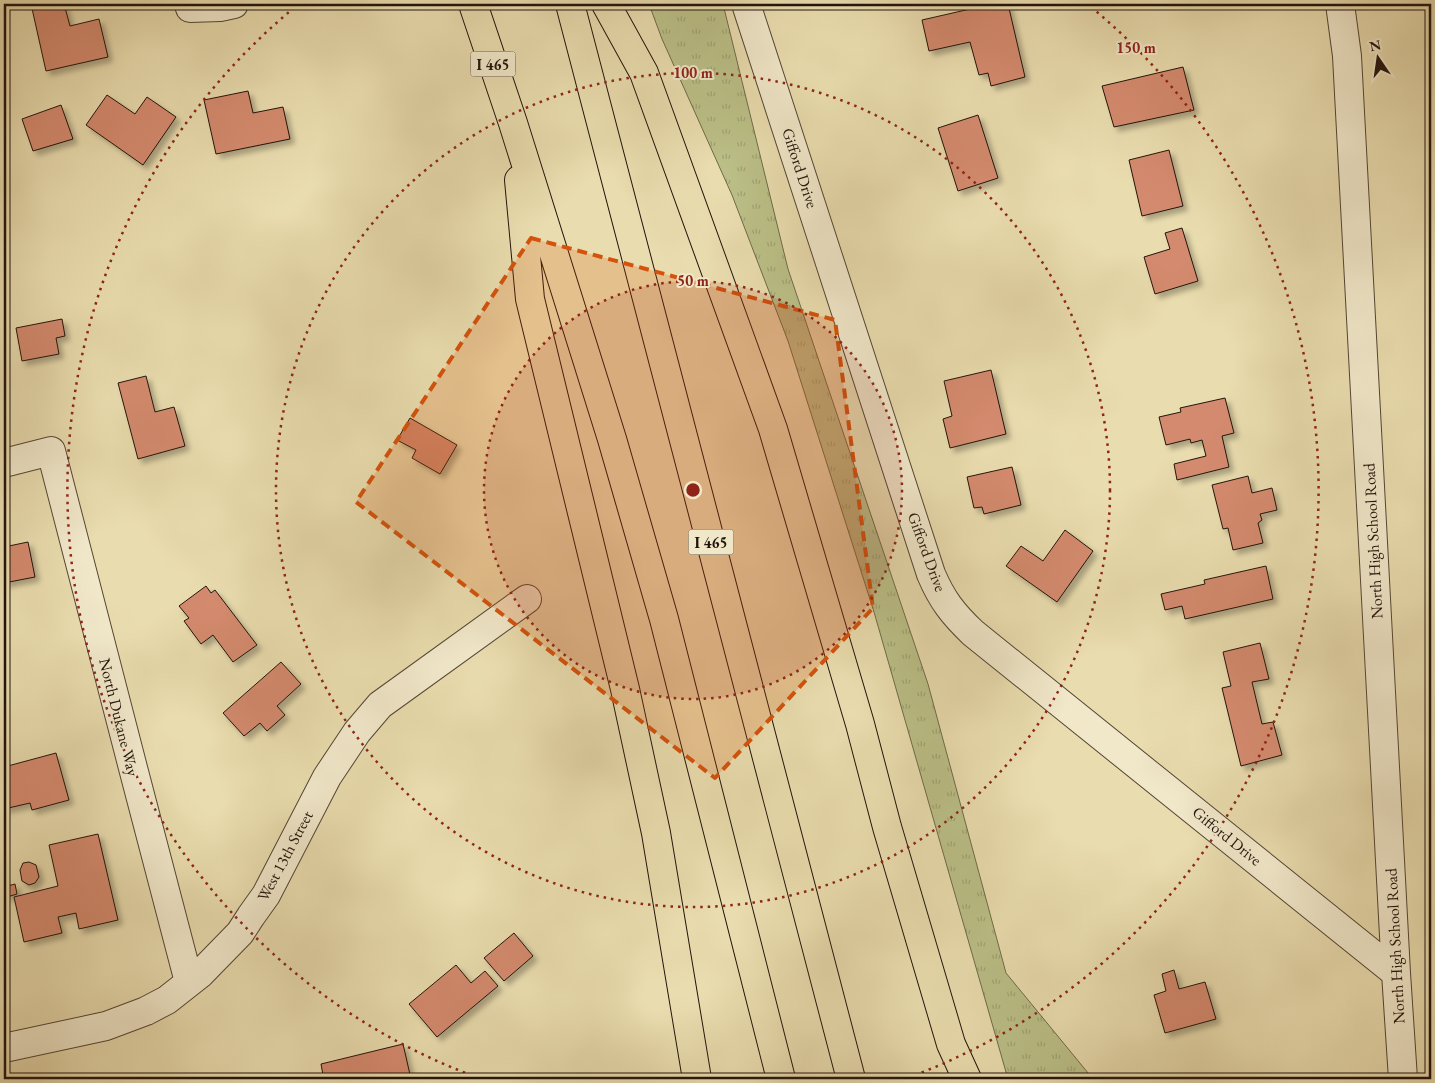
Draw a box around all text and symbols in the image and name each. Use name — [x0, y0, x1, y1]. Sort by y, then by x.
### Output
north arrow — [1352, 32, 1402, 82]
text: N — [1368, 35, 1383, 55]
text: 150 m — [1116, 38, 1156, 57]
road number: I 465 — [470, 52, 516, 76]
text: 100 m — [673, 63, 713, 82]
street label: Gifford Drive — [777, 125, 823, 211]
text: 50 m — [677, 271, 709, 290]
street label: North High School Road — [1358, 462, 1388, 619]
centre of rings — [684, 481, 702, 499]
street label: Gifford Drive — [903, 509, 951, 595]
road number: I 465 — [688, 530, 734, 554]
street label: North Dukane Way — [94, 656, 144, 779]
street label: Gifford Drive — [1188, 802, 1266, 870]
street label: West 13th Street — [252, 807, 318, 905]
street label: North High School Road — [1380, 867, 1410, 1024]

